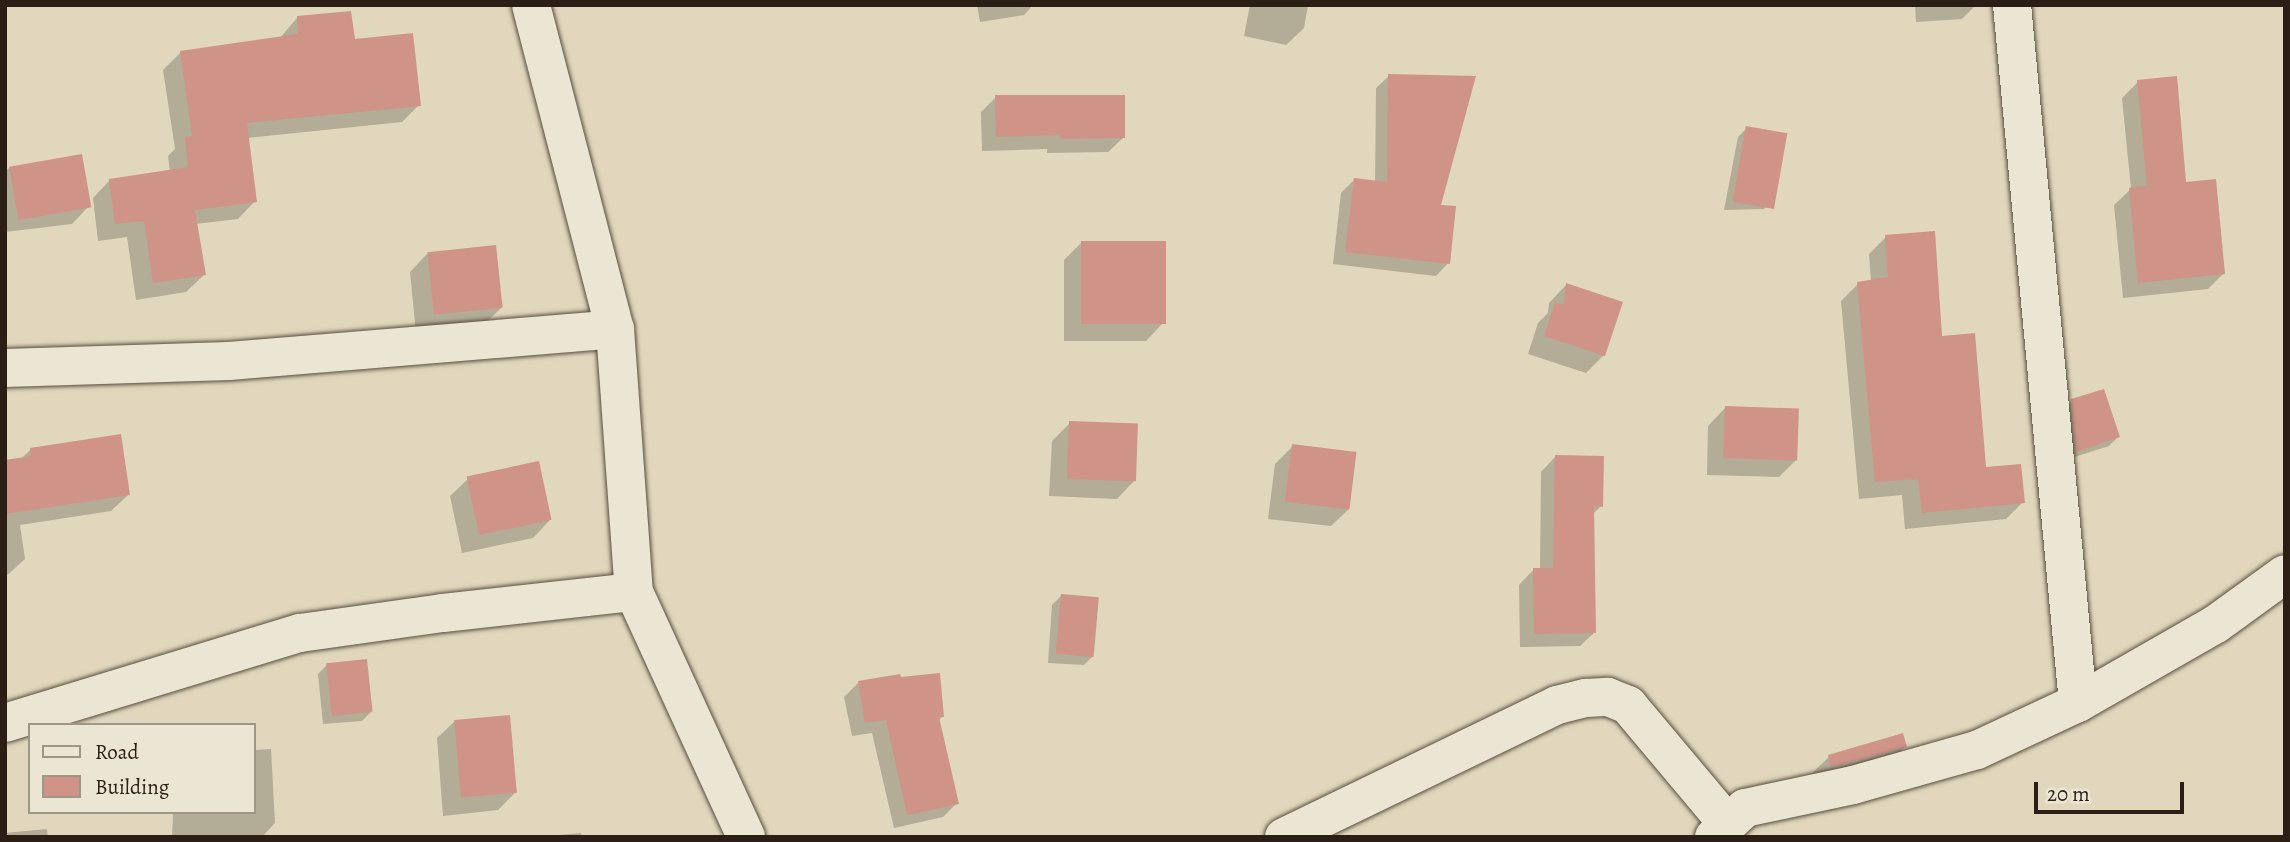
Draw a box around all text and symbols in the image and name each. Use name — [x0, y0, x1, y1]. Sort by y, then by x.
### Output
legend — [28, 723, 256, 814]
text: Road — [95, 738, 139, 766]
scale bar — [2038, 768, 2188, 812]
text: Building — [95, 773, 169, 801]
text: 20 m — [2047, 780, 2090, 808]

